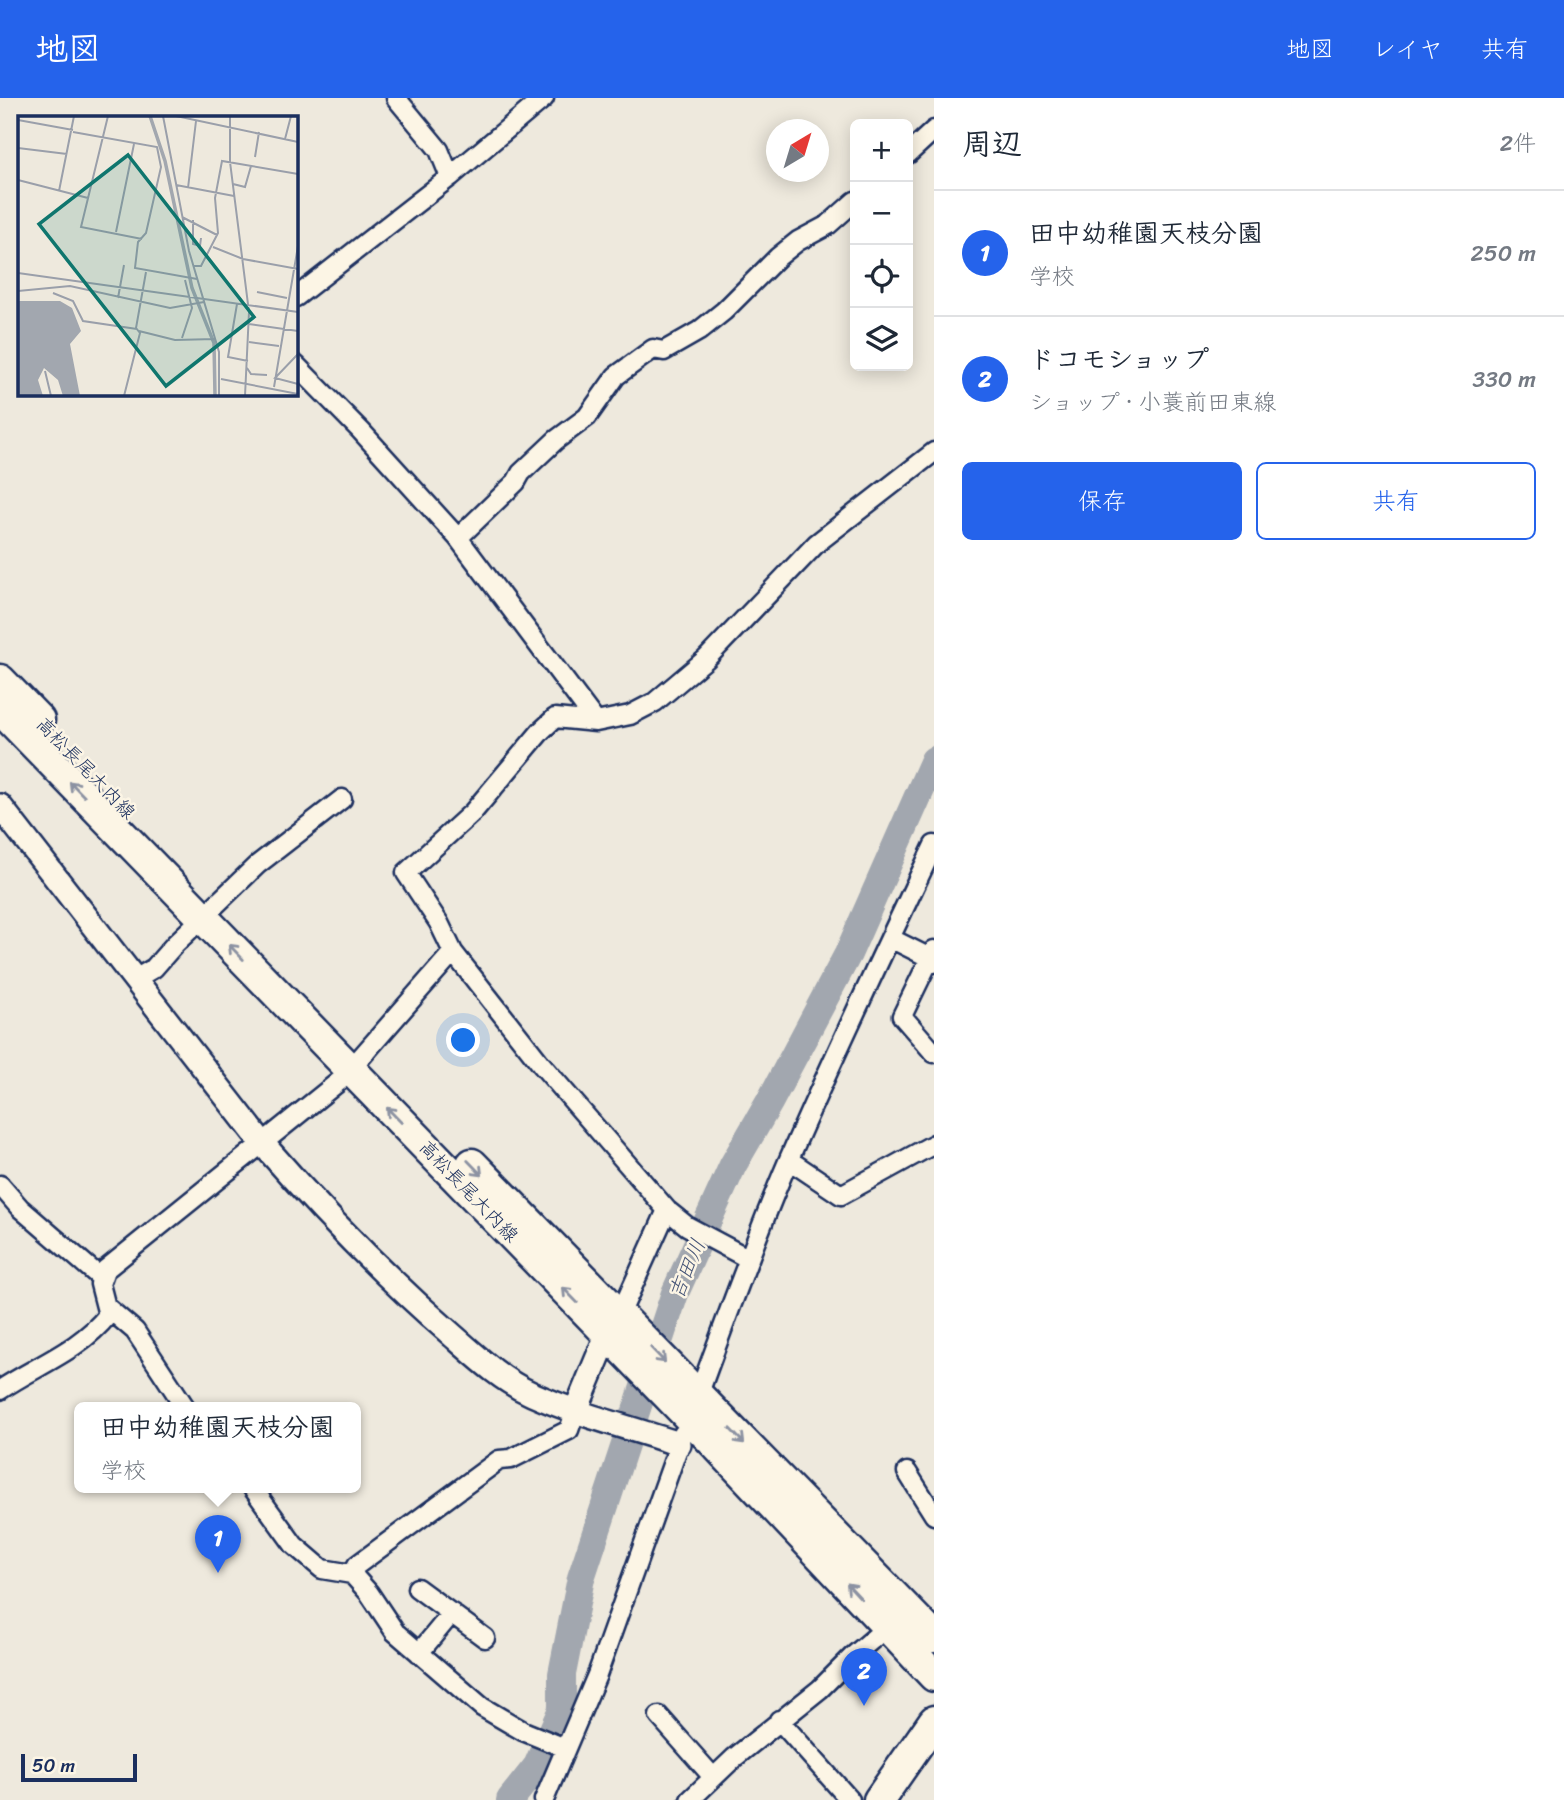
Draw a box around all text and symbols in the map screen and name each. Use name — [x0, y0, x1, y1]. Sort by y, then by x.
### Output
text: 地図 — [35, 20, 101, 78]
text: 地図 — [1286, 28, 1334, 70]
text: レイヤ — [1372, 28, 1443, 70]
text: 共有 — [1481, 28, 1529, 70]
inset map — [18, 116, 298, 396]
text: 周辺 — [962, 117, 1022, 171]
north arrow — [766, 119, 829, 182]
map controls — [850, 119, 913, 371]
button: + — [850, 119, 913, 182]
text: 2件 — [1500, 123, 1536, 164]
button: − — [850, 182, 913, 245]
text: 田中幼稚園天枝分園 — [1029, 210, 1263, 256]
text: 1 — [980, 233, 990, 274]
text: 250 m — [1470, 233, 1536, 274]
button: locate — [850, 245, 913, 308]
text: 学校 — [1029, 256, 1075, 297]
button: layers — [850, 308, 913, 371]
text: ドコモショップ — [1029, 336, 1209, 382]
text: 2 — [978, 359, 992, 400]
text: 330 m — [1473, 359, 1536, 400]
text: ショップ · 小蓑前田東線 — [1029, 382, 1276, 423]
button: 保存 — [962, 462, 1242, 540]
button: 共有 — [1256, 462, 1536, 540]
street label: 高松長尾大内線 — [28, 709, 144, 827]
one-way arrow — [69, 780, 86, 797]
one-way arrow — [227, 943, 244, 960]
your location — [446, 1023, 480, 1057]
one-way arrow — [386, 1107, 403, 1124]
street label: 高松長尾大内線 — [411, 1132, 527, 1250]
one-way arrow — [467, 1159, 484, 1176]
water label: 吉田川 — [657, 1233, 717, 1305]
one-way arrow — [562, 1287, 579, 1304]
one-way arrow — [649, 1346, 666, 1363]
popup — [74, 1402, 361, 1493]
text: 田中幼稚園天枝分園 — [100, 1404, 335, 1450]
one-way arrow — [729, 1427, 746, 1444]
text: 学校 — [100, 1450, 146, 1491]
pin: 1 — [195, 1515, 241, 1573]
one-way arrow — [845, 1583, 862, 1600]
pin: 2 — [841, 1648, 887, 1706]
text: 50 m — [32, 1749, 75, 1782]
scale bar — [21, 1751, 136, 1783]

